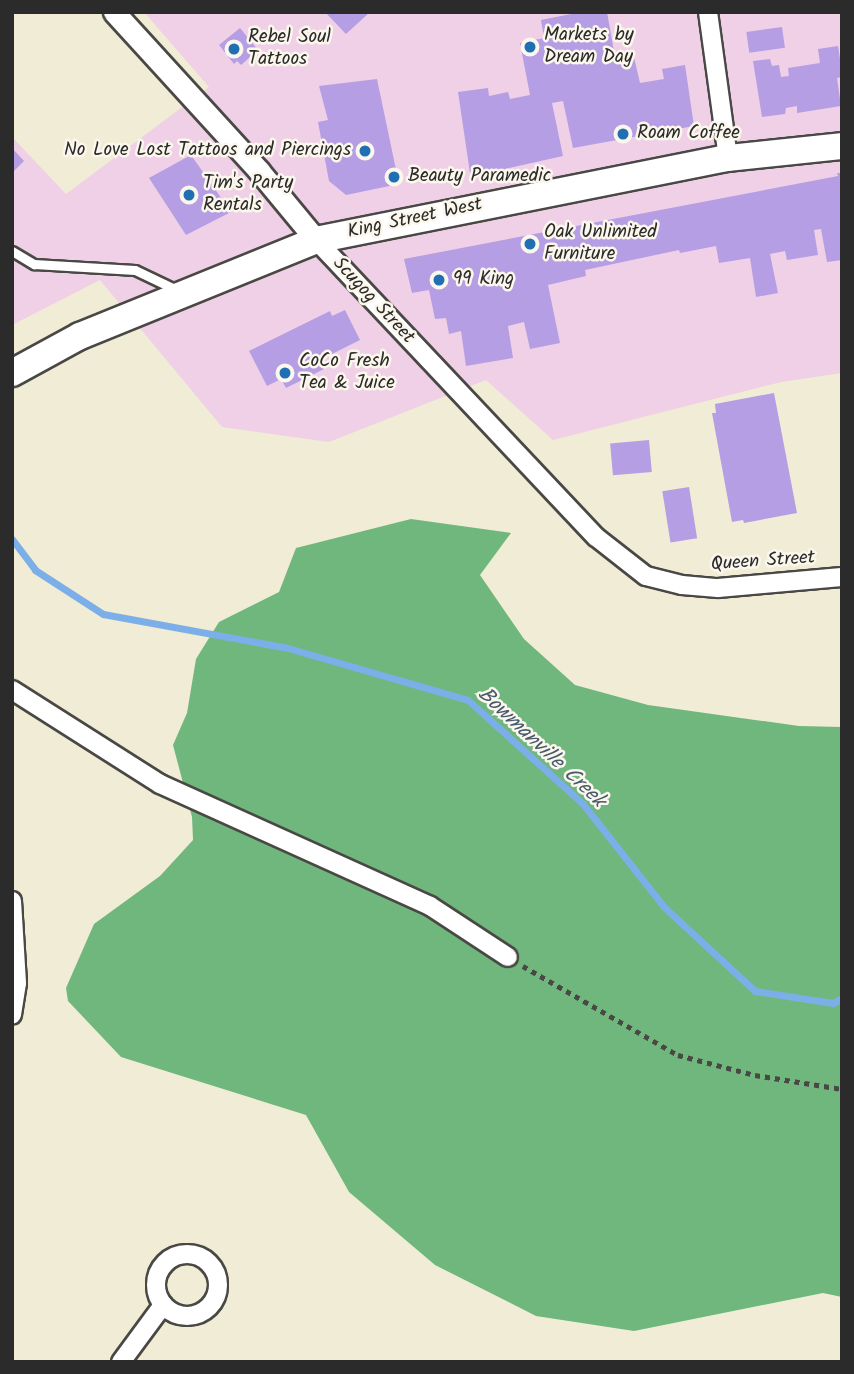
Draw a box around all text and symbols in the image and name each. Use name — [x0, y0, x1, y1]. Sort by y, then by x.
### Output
place label: Markets by Dream Day — [544, 25, 634, 69]
place label: Rebel Soul Tattoos — [248, 27, 331, 71]
marker: Markets by Dream Day — [522, 39, 538, 55]
marker: Rebel Soul Tattoos — [226, 41, 242, 57]
place label: Roam Coffee — [637, 123, 740, 145]
marker: Roam Coffee — [615, 126, 631, 142]
place label: No Love Lost Tattoos and Piercings — [64, 140, 351, 162]
marker: No Love Lost Tattoos and Piercings — [357, 143, 373, 159]
place label: Beauty Paramedic — [408, 166, 551, 188]
marker: Beauty Paramedic — [386, 169, 402, 185]
place label: Tim's Party Rentals — [203, 173, 293, 217]
marker: Tim's Party Rentals — [181, 187, 197, 203]
street label: King Street West — [346, 194, 484, 244]
place label: Oak Unlimited Furniture — [544, 222, 657, 266]
marker: Oak Unlimited Furniture — [522, 236, 538, 252]
street label: Scugog Street — [327, 253, 419, 349]
place label: 99 King — [453, 269, 514, 291]
marker: 99 King — [431, 272, 447, 288]
place label: CoCo Fresh Tea & Juice — [299, 351, 395, 395]
marker: CoCo Fresh Tea & Juice — [277, 365, 293, 381]
street label: Queen Street — [710, 547, 816, 577]
water label: Bowmanville Creek — [472, 682, 610, 814]

